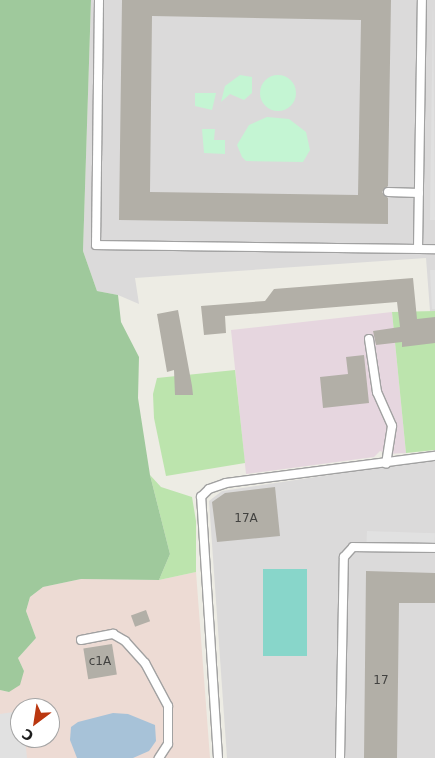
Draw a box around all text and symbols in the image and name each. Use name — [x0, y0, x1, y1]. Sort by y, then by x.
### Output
house number: 17А — [234, 512, 258, 526]
house number: с1A — [89, 655, 111, 669]
house number: 17 — [373, 674, 389, 688]
north arrow — [10, 698, 60, 748]
text: С — [19, 725, 36, 745]

